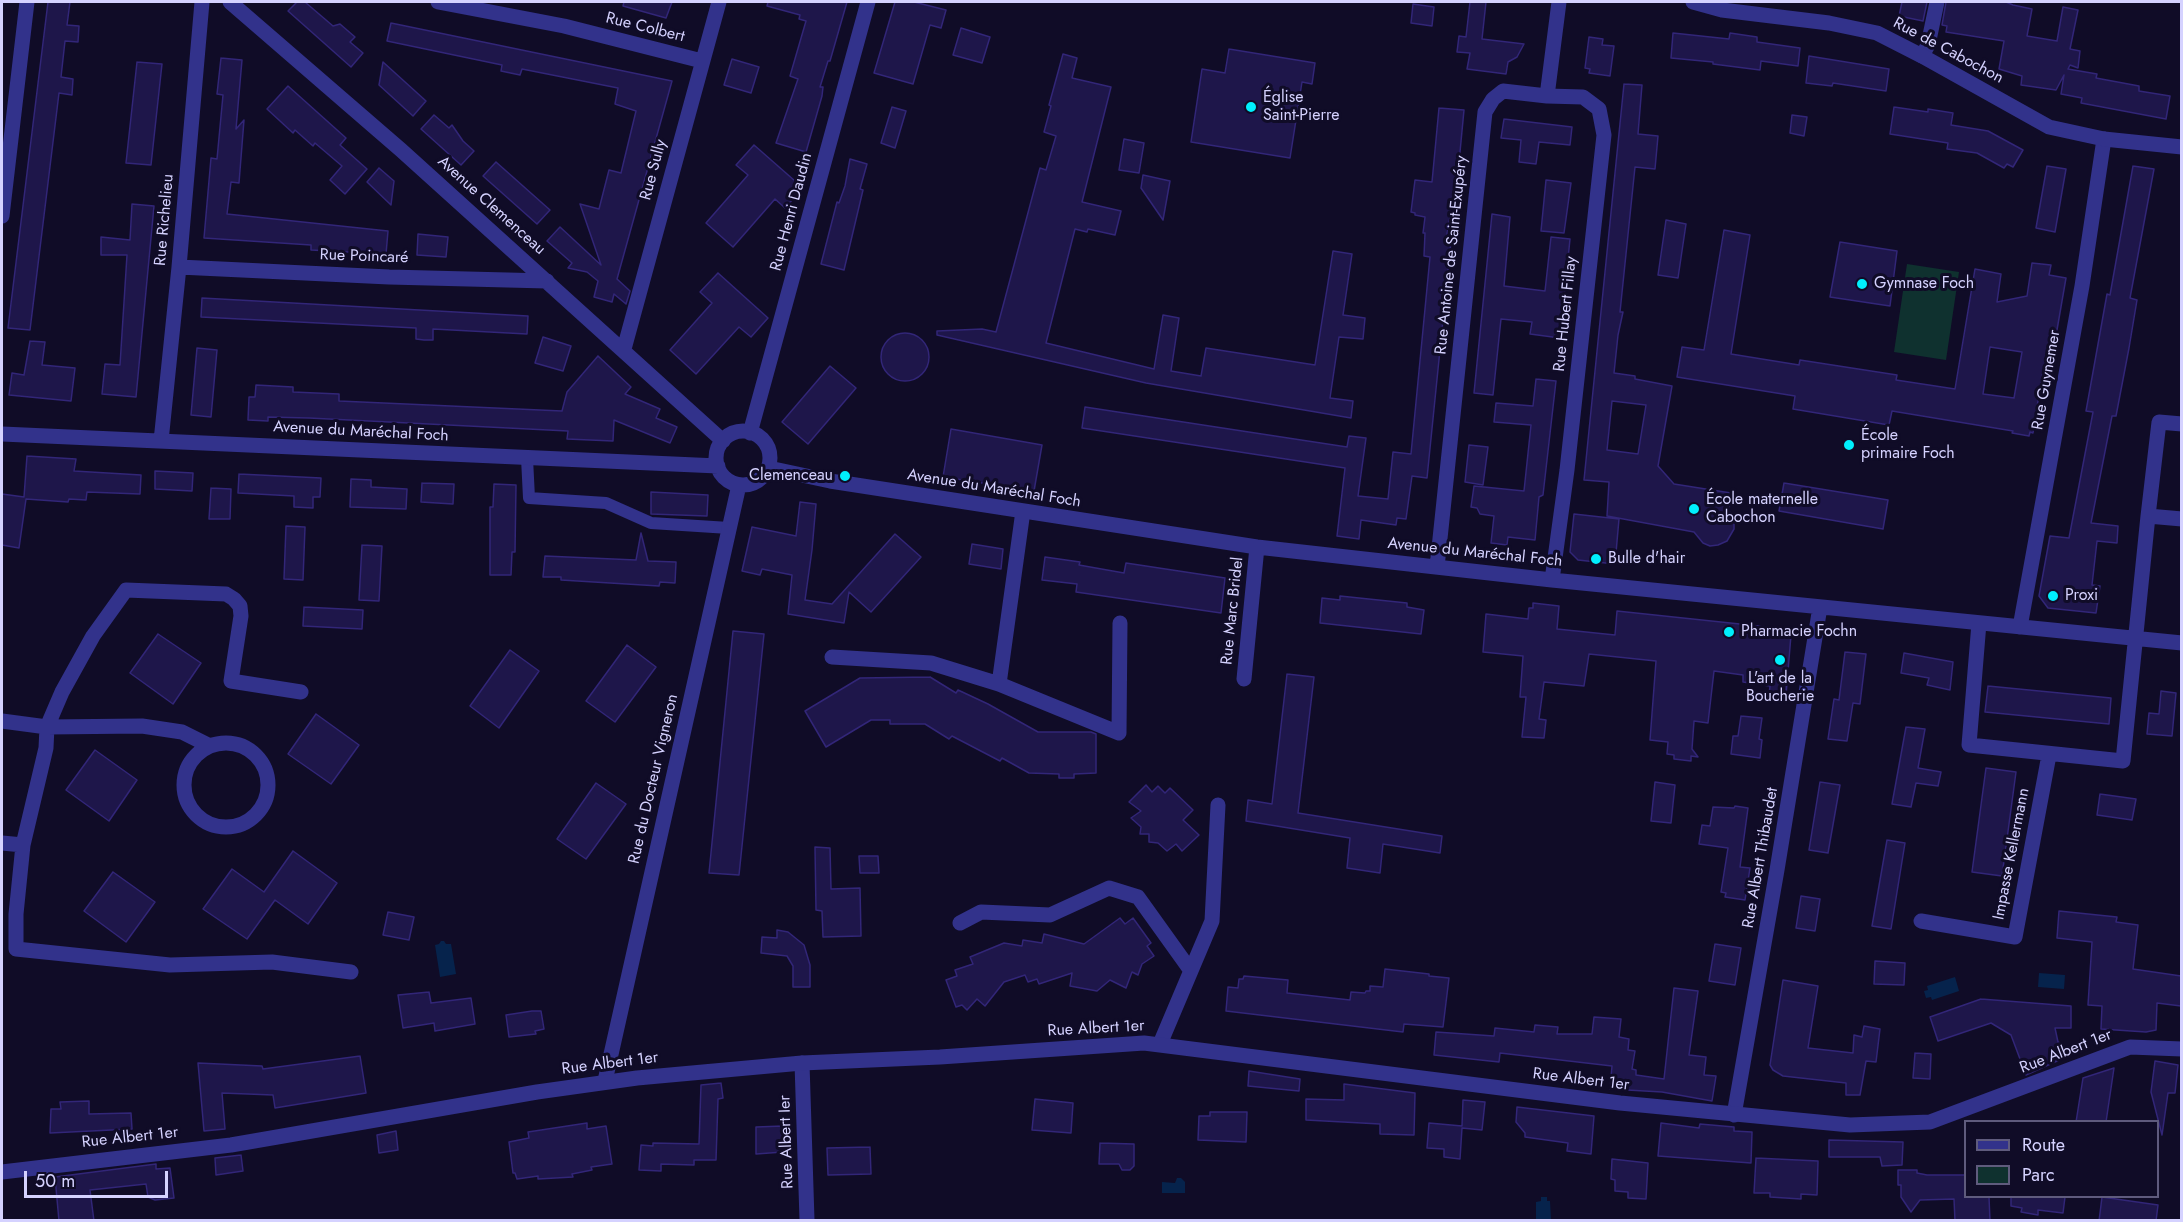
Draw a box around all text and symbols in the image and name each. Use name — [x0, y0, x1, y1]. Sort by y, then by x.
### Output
street label: Rue Colbert — [604, 9, 686, 47]
street label: Rue de Cabochon — [1890, 14, 2006, 88]
place label: Église Saint-Pierre — [1263, 88, 1339, 126]
marker: Église Saint-Pierre — [1244, 100, 1258, 114]
street label: Rue Sully — [637, 138, 671, 202]
street label: Rue Henri Daudin — [767, 151, 817, 273]
street label: Avenue Clemenceau — [433, 152, 549, 260]
street label: Rue Antoine de Saint-Exupéry — [1432, 155, 1472, 355]
street label: Rue Richelieu — [151, 173, 179, 267]
street label: Rue Poincaré — [319, 246, 409, 268]
street label: Rue Hubert Fillay — [1550, 255, 1582, 373]
place label: Gymnase Foch — [1874, 274, 1974, 294]
marker: Gymnase Foch — [1855, 277, 1869, 291]
street label: Rue Guynemer — [2029, 329, 2065, 431]
street label: Avenue du Maréchal Foch — [273, 418, 449, 446]
place label: École primaire Foch — [1861, 426, 1955, 464]
marker: École primaire Foch — [1842, 438, 1856, 452]
place label: Clemenceau — [749, 466, 833, 486]
street label: Avenue du Maréchal Foch — [906, 466, 1082, 512]
marker: Clemenceau — [838, 469, 852, 483]
place label: École maternelle Cabochon — [1706, 490, 1818, 528]
marker: École maternelle Cabochon — [1687, 502, 1701, 516]
street label: Avenue du Maréchal Foch — [1387, 534, 1563, 572]
place label: Bulle d'hair — [1608, 549, 1685, 569]
marker: Bulle d'hair — [1589, 552, 1603, 566]
street label: Rue Marc Bridel — [1218, 556, 1248, 666]
place label: Proxi — [2065, 586, 2098, 606]
marker: Proxi — [2046, 589, 2060, 603]
place label: Pharmacie Fochn — [1741, 622, 1857, 642]
marker: Pharmacie Fochn — [1722, 625, 1736, 639]
marker: L'art de la Boucherie — [1773, 653, 1787, 667]
place label: L'art de la Boucherie — [1746, 669, 1814, 707]
street label: Rue du Docteur Vigneron — [625, 692, 683, 866]
street label: Rue Albert Thibaudet — [1739, 786, 1783, 930]
street label: Impasse Kellermann — [1990, 786, 2034, 922]
street label: Rue Albert 1er — [1047, 1017, 1145, 1041]
street label: Rue Albert 1er — [2017, 1026, 2115, 1078]
street label: Rue Albert 1er — [561, 1049, 659, 1079]
street label: Rue Albert 1er — [1532, 1065, 1630, 1095]
street label: Rue Albert Ier — [776, 1095, 798, 1189]
legend — [1964, 1120, 2159, 1198]
street label: Rue Albert 1er — [81, 1123, 179, 1153]
text: Route — [2022, 1132, 2065, 1158]
scale bar — [27, 1159, 171, 1197]
text: Parc — [2022, 1162, 2055, 1188]
text: 50 m — [35, 1168, 75, 1194]

